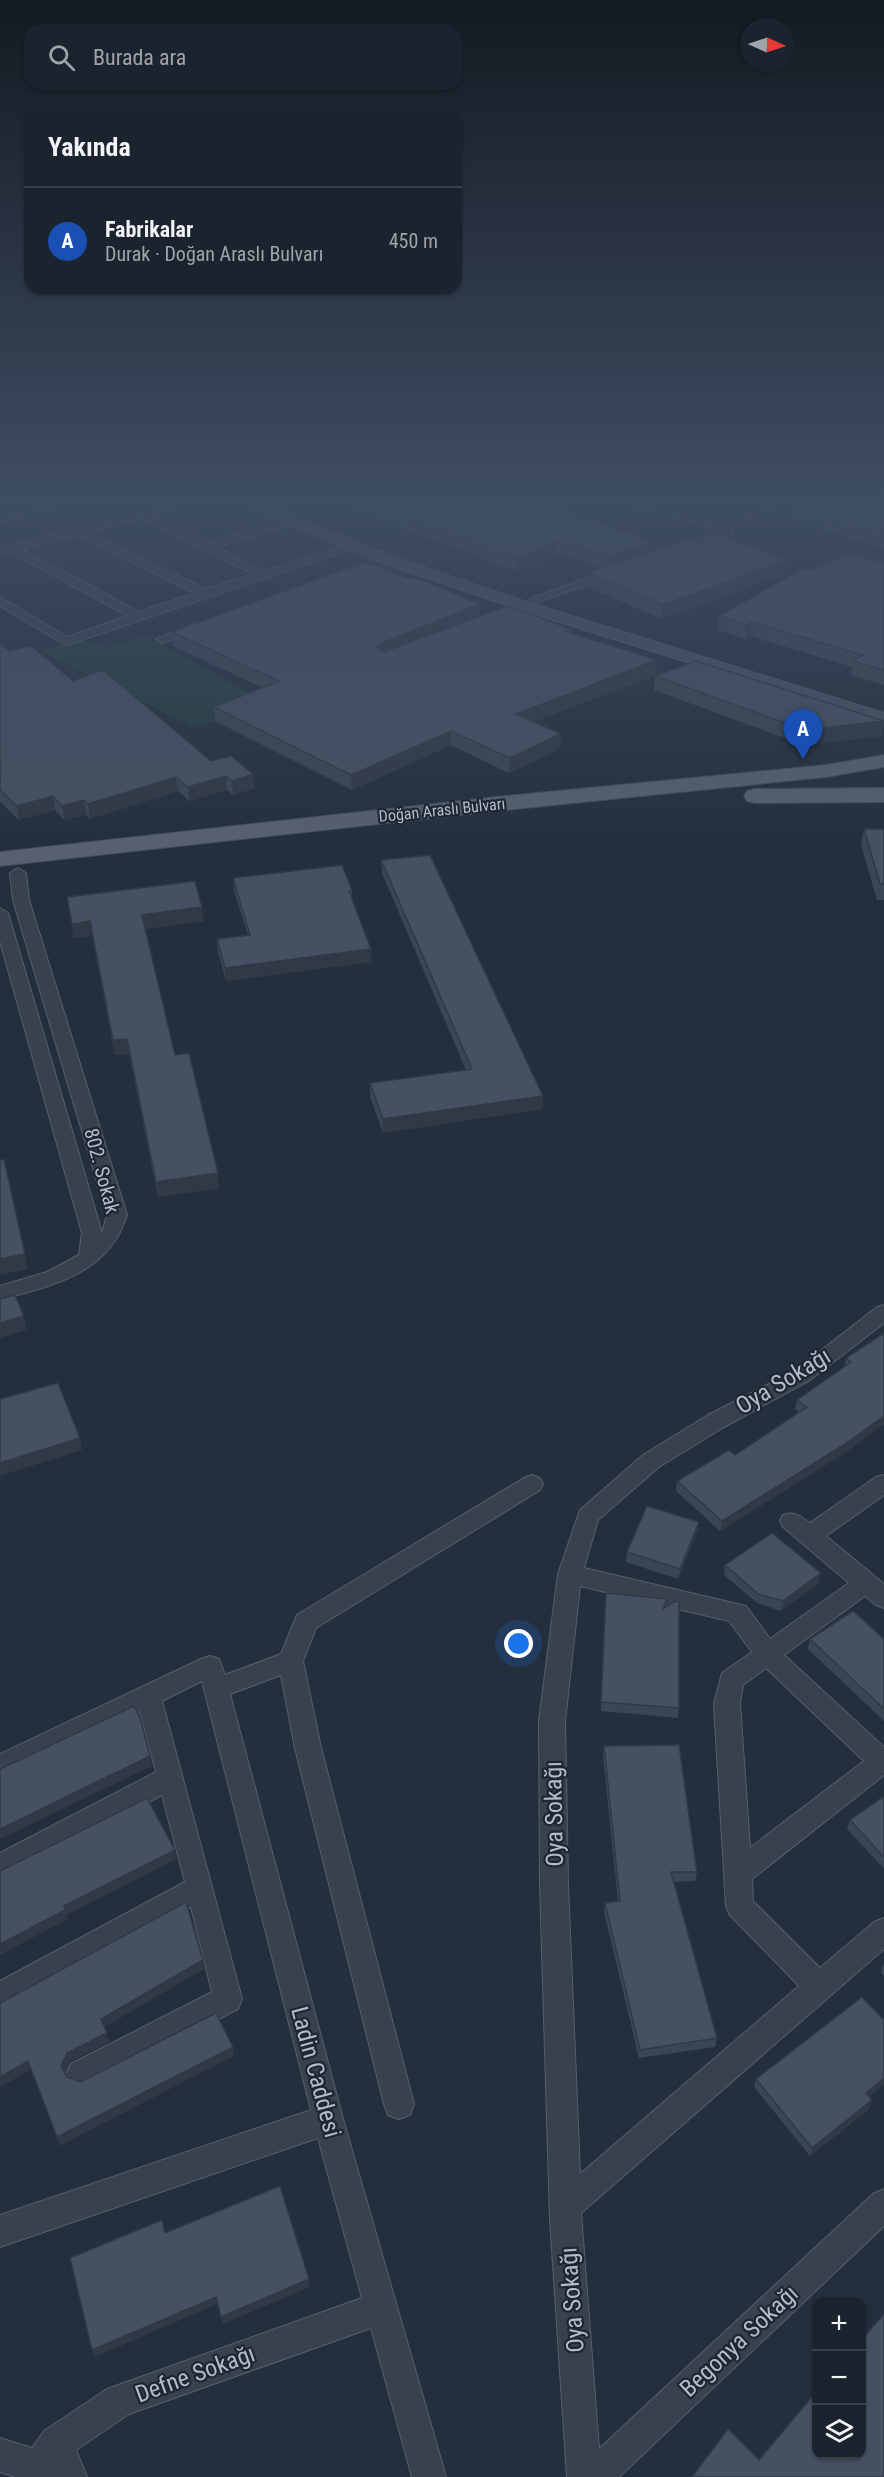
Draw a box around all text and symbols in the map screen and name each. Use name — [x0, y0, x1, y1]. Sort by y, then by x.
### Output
north arrow — [740, 18, 794, 72]
search box — [24, 24, 462, 90]
icon: search — [45, 41, 78, 74]
text: Burada ara — [93, 45, 186, 70]
text: Yakında — [48, 132, 131, 162]
text: Fabrikalar — [105, 217, 193, 242]
text: A — [62, 229, 73, 253]
text: 450 m — [389, 229, 438, 253]
text: Durak · Doğan Araslı Bulvarı — [105, 242, 323, 266]
pin: A — [784, 710, 822, 759]
street label: Doğan Araslı Bulvarı — [378, 794, 506, 826]
street label: 802. Sokak — [79, 1126, 125, 1216]
street label: Oya Sokağı — [731, 1342, 835, 1420]
your location — [504, 1629, 533, 1658]
street label: Oya Sokağı — [539, 1761, 569, 1867]
street label: Ladin Caddesi — [285, 2004, 347, 2140]
street label: Oya Sokağı — [554, 2246, 590, 2354]
street label: Begonya Sokağı — [674, 2279, 804, 2403]
map controls — [812, 2297, 866, 2459]
button: + — [812, 2297, 866, 2351]
street label: Defne Sokağı — [131, 2339, 259, 2409]
button: − — [812, 2351, 866, 2405]
button: layers — [812, 2405, 866, 2459]

